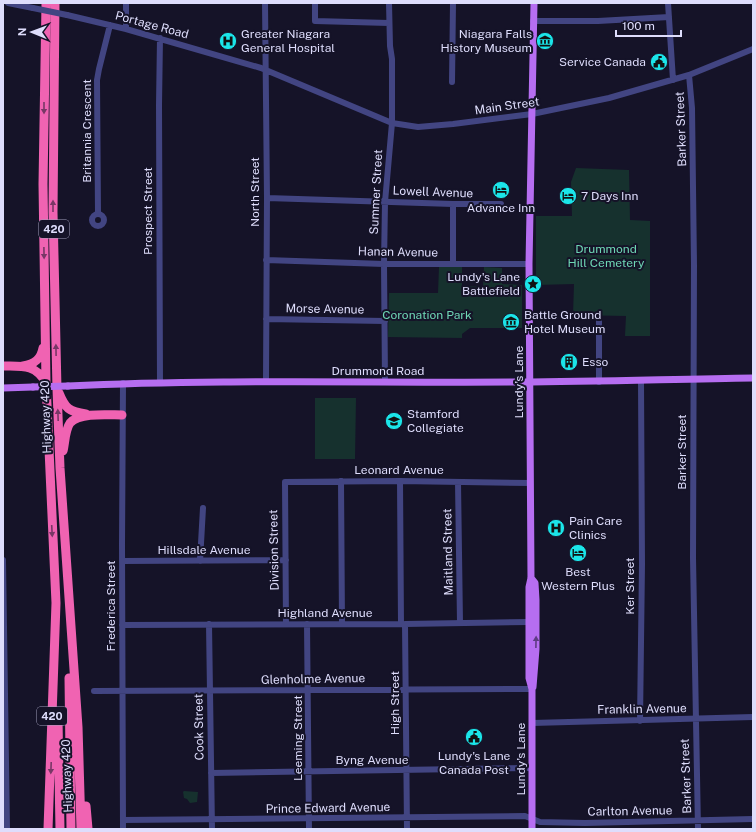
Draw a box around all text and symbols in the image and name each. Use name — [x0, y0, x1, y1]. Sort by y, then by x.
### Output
street label: Portage Road — [114, 8, 190, 42]
north arrow — [12, 12, 52, 52]
scale bar — [616, 12, 681, 38]
text: 100 m — [622, 19, 655, 33]
text: N — [16, 27, 28, 36]
place label: Greater Niagara General Hospital — [241, 27, 335, 55]
place label: Niagara Falls History Museum — [441, 27, 532, 55]
hospital icon: Greater Niagara General Hospital — [218, 31, 238, 51]
museum icon: Niagara Falls History Museum — [535, 31, 555, 51]
public building icon: Service Canada — [649, 52, 669, 72]
place label: Service Canada — [559, 55, 646, 69]
street label: Britannia Crescent — [80, 79, 94, 183]
street label: Barker Street — [673, 91, 689, 167]
street label: Main Street — [474, 94, 541, 117]
one-way arrow — [41, 102, 47, 115]
street label: Summer Street — [367, 149, 385, 235]
street label: North Street — [248, 157, 262, 227]
street label: Prospect Street — [141, 167, 155, 255]
hotel icon: Advance Inn — [491, 180, 511, 200]
street label: Lowell Avenue — [392, 184, 474, 200]
hotel icon: 7 Days Inn — [558, 186, 578, 206]
place label: 7 Days Inn — [581, 189, 638, 203]
one-way arrow — [50, 199, 56, 212]
place label: Advance Inn — [467, 201, 535, 215]
road number: 420 — [39, 220, 69, 238]
park label: Drummond Hill Cemetery — [568, 242, 645, 270]
street label: Hanan Avenue — [358, 244, 439, 260]
one-way arrow — [41, 247, 47, 260]
place label: Lundy's Lane Battlefield — [447, 270, 520, 298]
place icon: Lundy's Lane Battlefield — [523, 274, 543, 294]
street label: Morse Avenue — [285, 301, 365, 317]
park label: Coronation Park — [382, 308, 472, 322]
place label: Battle Ground Hotel Museum — [524, 308, 605, 336]
museum icon: Battle Ground Hotel Museum — [501, 312, 521, 332]
one-way arrow — [53, 344, 60, 356]
street label: Lundy's Lane — [512, 345, 526, 418]
building icon: Esso — [559, 352, 579, 372]
place label: Esso — [582, 355, 608, 369]
street label: Drummond Road — [331, 364, 425, 378]
street label: Highway 420 — [38, 380, 54, 454]
place label: Stamford Collegiate — [407, 407, 464, 435]
one-way arrow — [55, 408, 61, 421]
school or university icon: Stamford Collegiate — [384, 411, 404, 431]
street label: Barker Street — [675, 414, 689, 490]
street label: Leonard Avenue — [354, 463, 444, 477]
street label: Maitland Street — [440, 508, 456, 596]
street label: Division Street — [266, 509, 282, 591]
place label: Pain Care Clinics — [569, 514, 622, 542]
hospital icon: Pain Care Clinics — [546, 518, 566, 538]
one-way arrow — [49, 525, 56, 537]
street label: Hillsdale Avenue — [157, 543, 251, 557]
hotel icon: Best Western Plus — [568, 543, 588, 563]
street label: Ker Street — [623, 557, 637, 615]
street label: Frederica Street — [104, 560, 118, 652]
place label: Best Western Plus — [541, 565, 615, 593]
street label: Highland Avenue — [278, 606, 373, 620]
one-way arrow — [533, 636, 540, 648]
street label: High Street — [388, 670, 402, 735]
street label: Glenholme Avenue — [261, 671, 365, 687]
street label: Cook Street — [191, 693, 207, 760]
street label: Leeming Street — [291, 695, 305, 781]
street label: Franklin Avenue — [597, 701, 687, 717]
road number: 420 — [37, 707, 67, 725]
street label: Lundy's Lane — [514, 722, 528, 795]
public building icon: Lundy's Lane Canada Post — [464, 727, 484, 747]
street label: Barker Street — [678, 738, 694, 814]
street label: Highway 420 — [59, 739, 75, 813]
place label: Lundy's Lane Canada Post — [438, 749, 511, 777]
street label: Byng Avenue — [336, 753, 409, 767]
one-way arrow — [47, 762, 54, 774]
street label: Prince Edward Avenue — [266, 800, 391, 816]
street label: Carlton Avenue — [587, 803, 673, 819]

